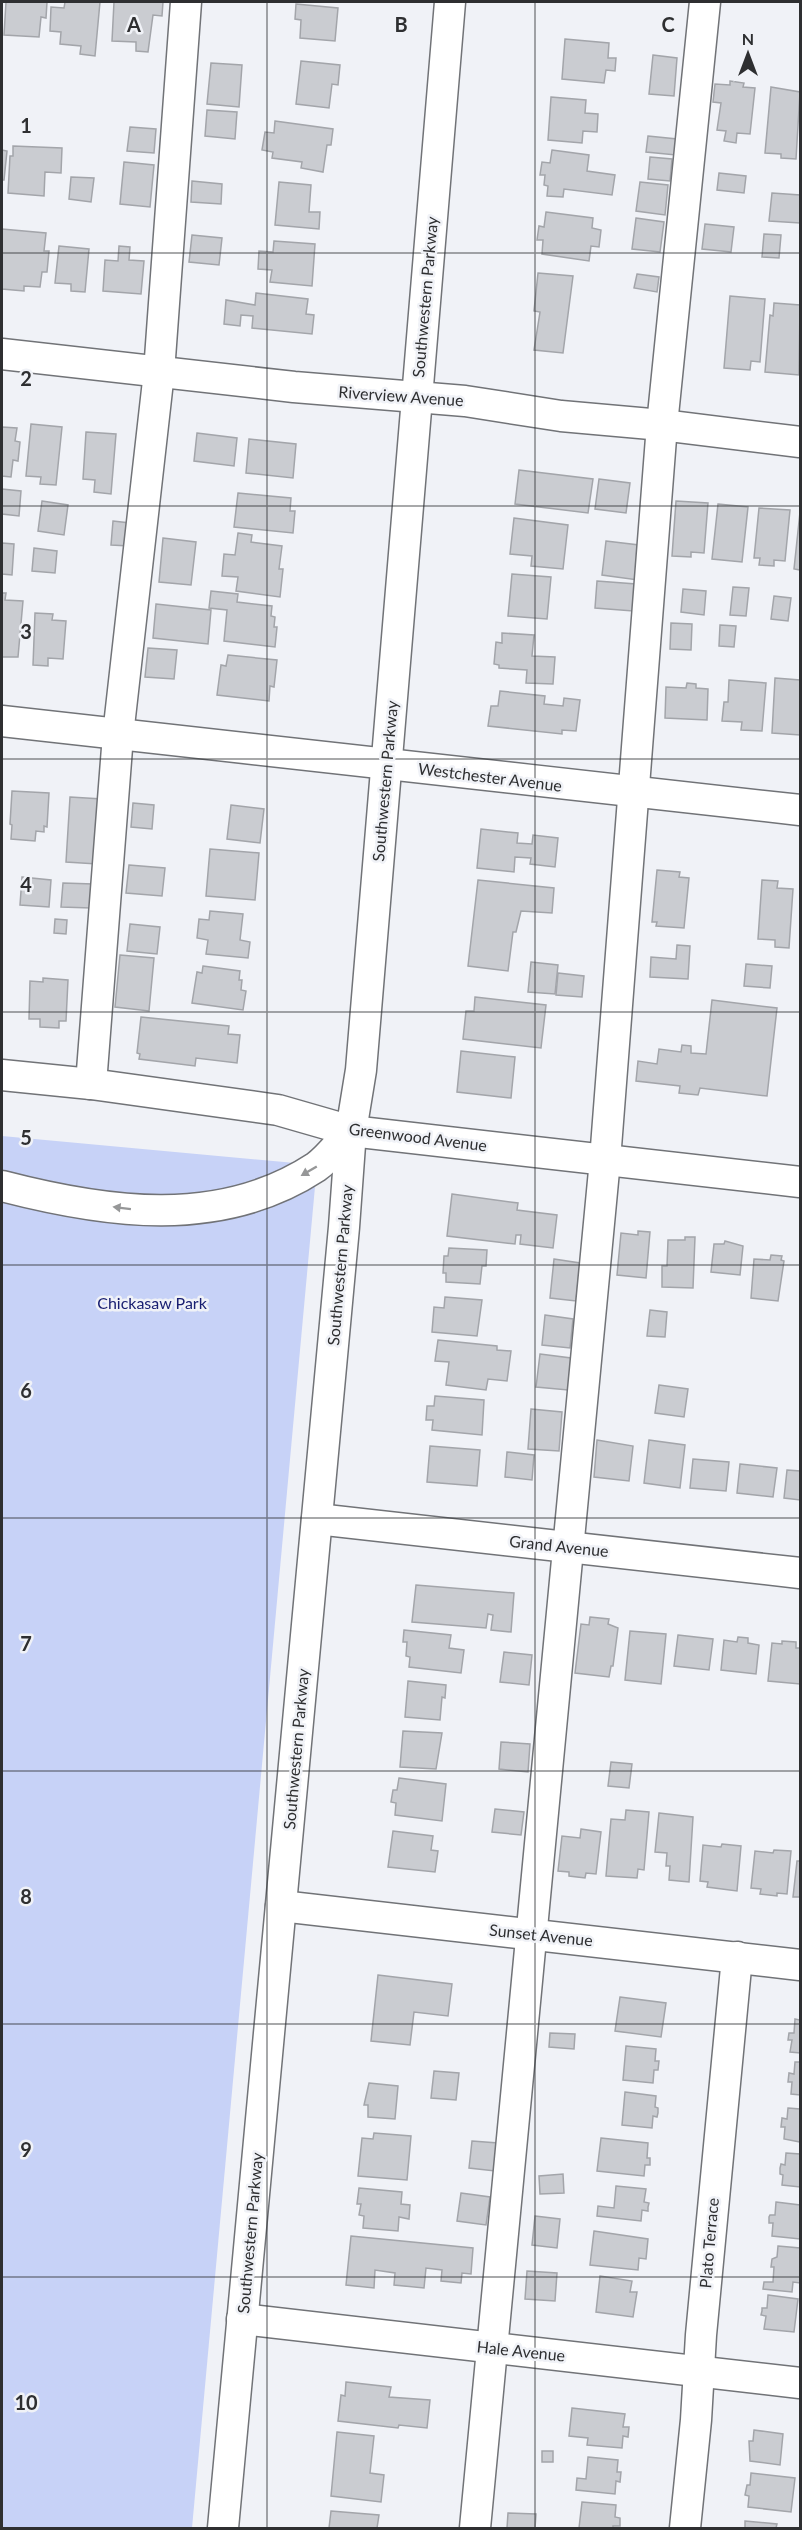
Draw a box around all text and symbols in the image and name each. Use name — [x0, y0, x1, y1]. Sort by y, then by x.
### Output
text: A — [126, 12, 141, 36]
text: B — [394, 12, 408, 36]
text: C — [661, 12, 675, 36]
north arrow — [718, 24, 778, 84]
text: N — [742, 29, 754, 48]
text: 1 — [20, 113, 32, 137]
street label: Southwestern Parkway — [408, 215, 441, 378]
text: 2 — [20, 366, 32, 390]
street label: Riverview Avenue — [338, 382, 464, 409]
text: 3 — [20, 619, 32, 643]
street label: Southwestern Parkway — [368, 699, 401, 862]
street label: Westchester Avenue — [417, 758, 563, 795]
text: 4 — [20, 872, 32, 896]
street label: Greenwood Avenue — [348, 1119, 488, 1154]
text: 5 — [20, 1125, 32, 1149]
one-way arrow — [300, 1166, 317, 1176]
street label: Southwestern Parkway — [323, 1183, 356, 1346]
one-way arrow — [112, 1204, 131, 1213]
park label: Chickasaw Park — [97, 1293, 208, 1312]
text: 6 — [20, 1378, 32, 1402]
street label: Grand Avenue — [509, 1531, 610, 1560]
text: 7 — [20, 1631, 32, 1655]
street label: Southwestern Parkway — [279, 1667, 312, 1830]
text: 8 — [20, 1884, 32, 1908]
street label: Sunset Avenue — [488, 1920, 594, 1949]
text: 9 — [20, 2137, 32, 2161]
street label: Southwestern Parkway — [233, 2151, 266, 2314]
street label: Plato Terrace — [695, 2197, 722, 2289]
street label: Hale Avenue — [476, 2336, 566, 2365]
text: 10 — [14, 2390, 38, 2414]

